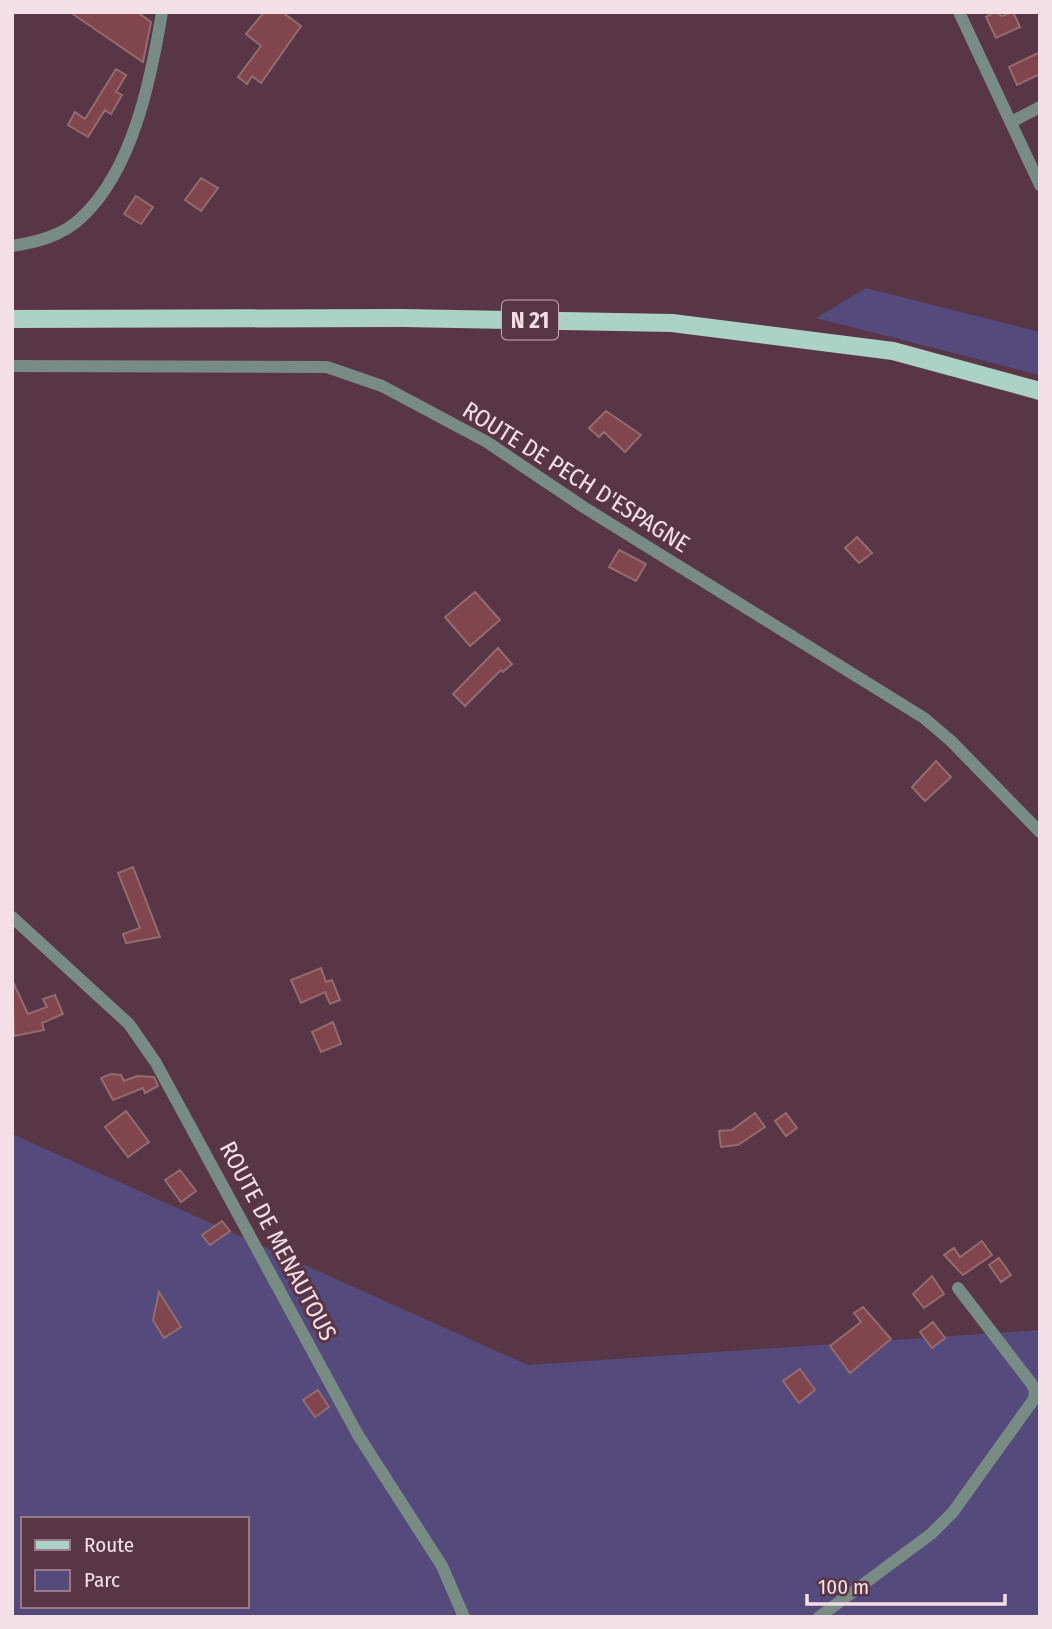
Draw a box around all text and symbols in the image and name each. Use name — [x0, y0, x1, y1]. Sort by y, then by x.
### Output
road number: N 21 — [502, 300, 558, 340]
street label: ROUTE DE PECH D'ESPAGNE — [458, 396, 694, 558]
street label: ROUTE DE MENAUTOUS — [214, 1137, 342, 1345]
legend — [21, 1517, 248, 1608]
text: Route — [84, 1532, 134, 1558]
scale bar — [807, 1562, 1005, 1606]
text: Parc — [84, 1567, 120, 1593]
text: 100 m — [818, 1574, 869, 1600]

